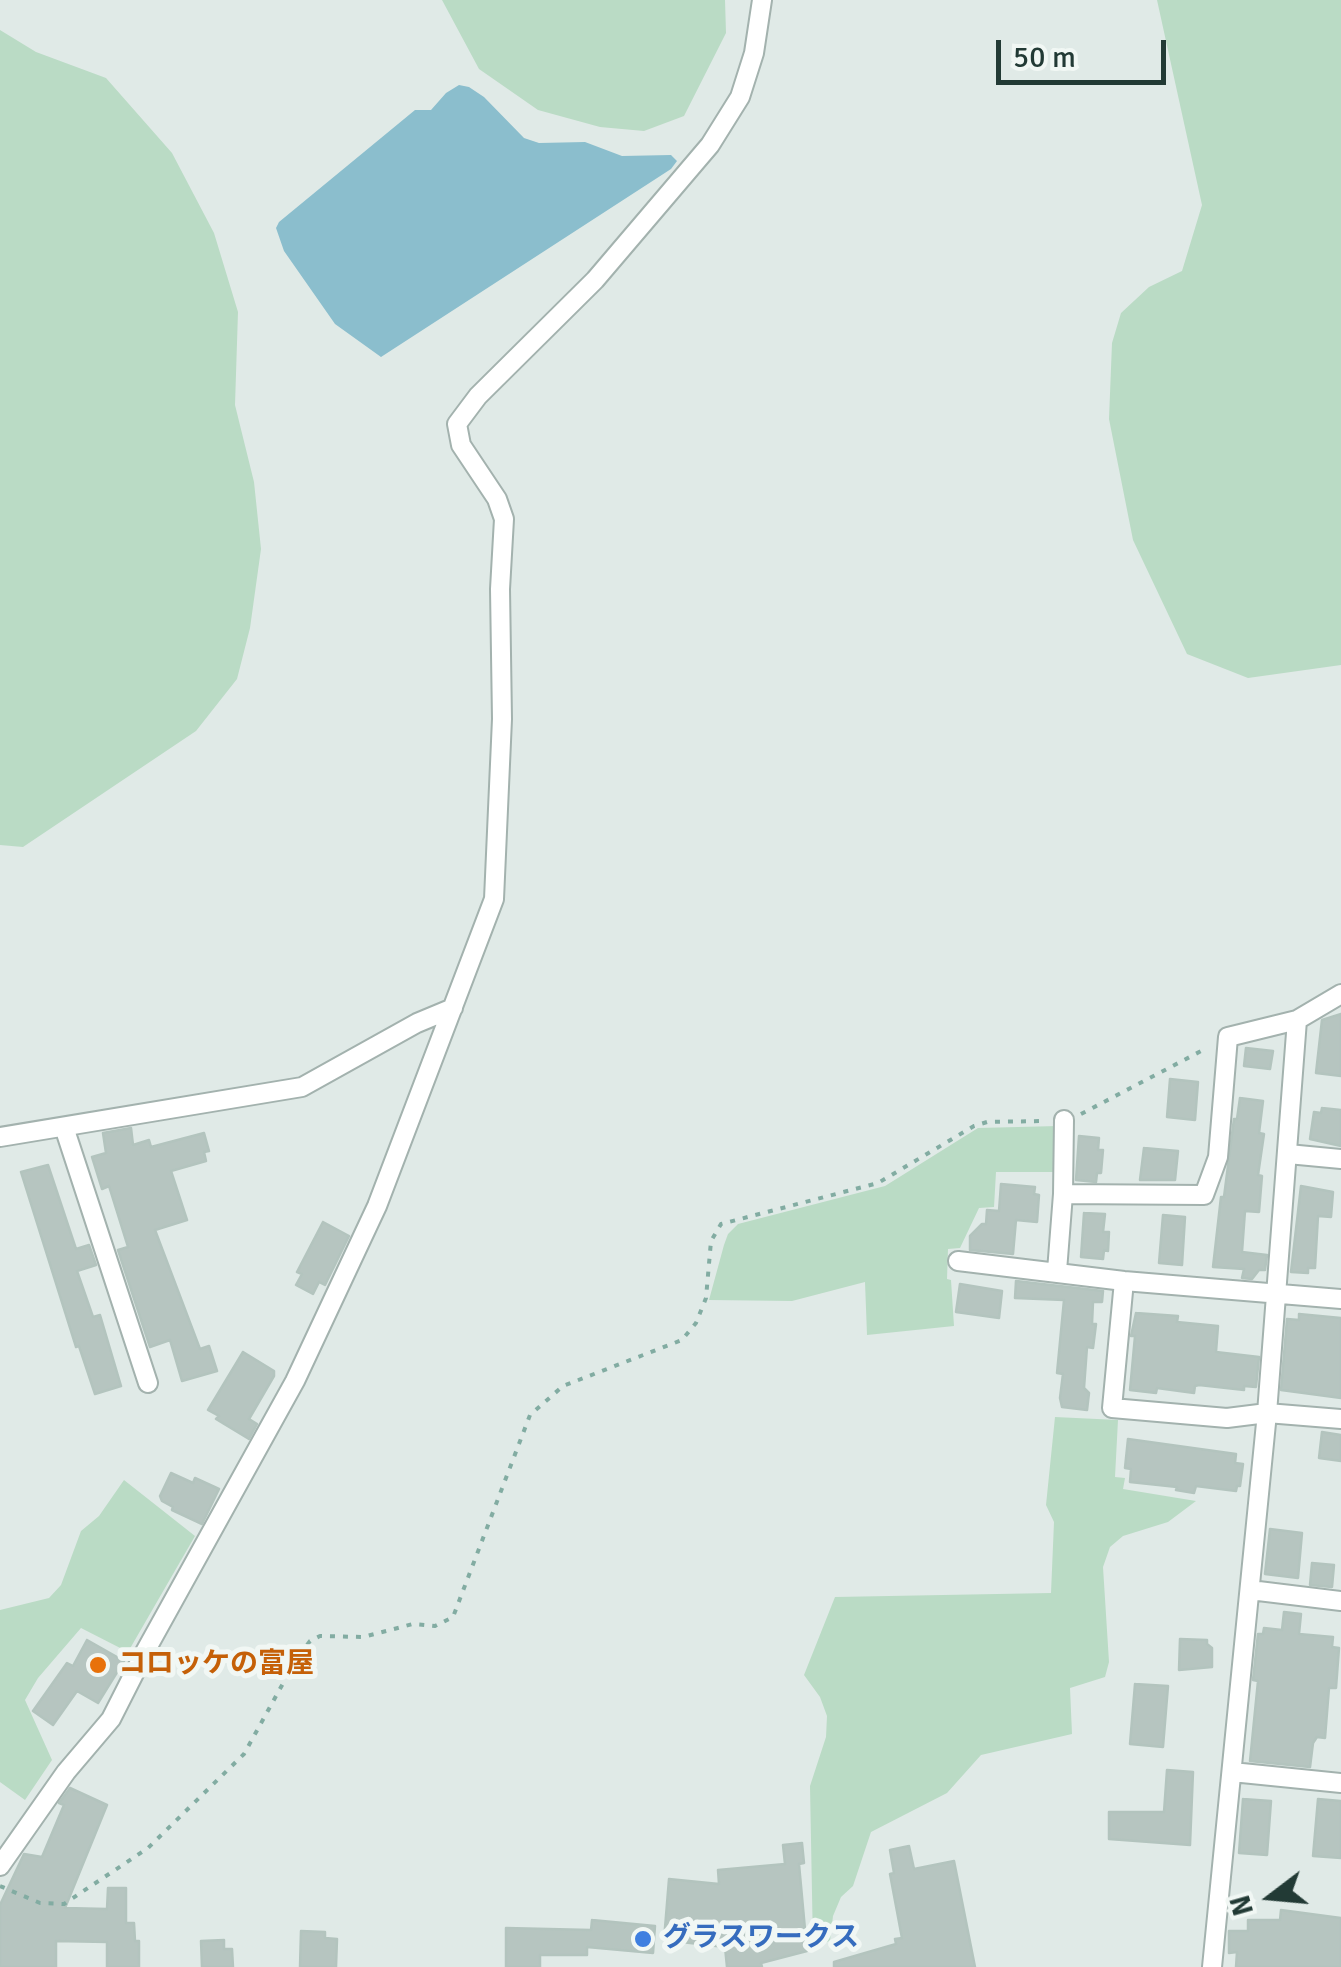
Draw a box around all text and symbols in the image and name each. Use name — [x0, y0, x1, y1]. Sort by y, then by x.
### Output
scale bar — [1001, 20, 1171, 82]
text: 50 m — [1013, 39, 1076, 76]
place label: コロッケの富屋 — [118, 1648, 314, 1682]
marker: コロッケの富屋 — [87, 1654, 109, 1676]
north arrow — [1221, 1847, 1321, 1947]
text: N — [1223, 1891, 1261, 1919]
place label: グラスワークス — [663, 1922, 859, 1956]
marker: グラスワークス — [632, 1928, 654, 1950]

